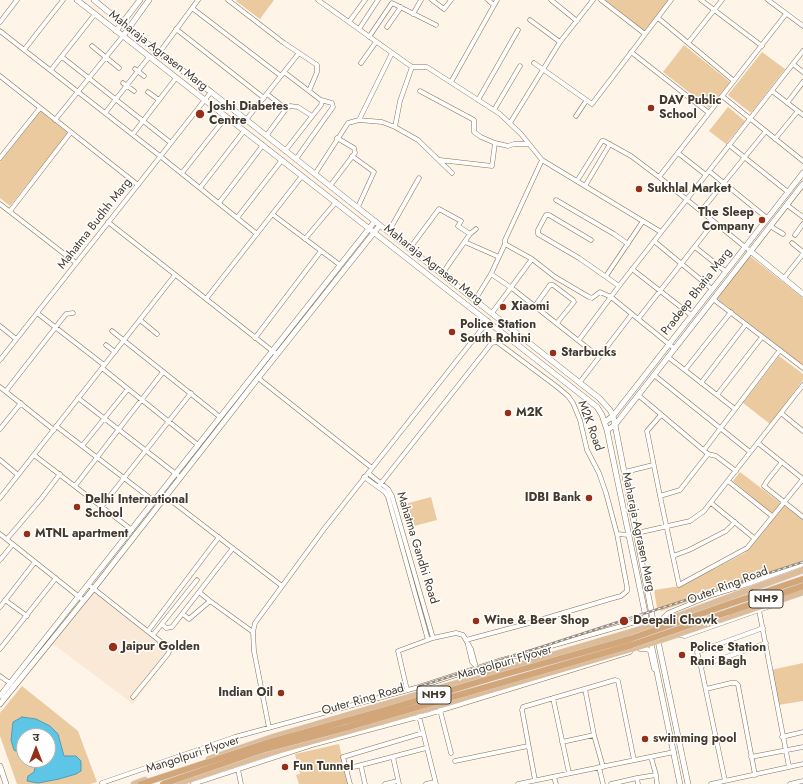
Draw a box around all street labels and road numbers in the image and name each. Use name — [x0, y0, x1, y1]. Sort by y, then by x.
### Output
street label: Maharaja Agrasen Marg — [106, 8, 210, 94]
street label: Mahatma Budhh Marg — [55, 176, 135, 272]
street label: Maharaja Agrasen Marg — [381, 222, 485, 308]
street label: Pradeep Bhatia Marg — [659, 246, 735, 338]
street label: M2K Road — [574, 399, 606, 453]
street label: Maharaja Agrasen Marg — [618, 471, 658, 593]
street label: Mahatma Gandhi Road — [393, 490, 441, 606]
street label: Outer Ring Road — [686, 564, 770, 608]
road number: NH9 — [749, 590, 783, 608]
street label: Mangolpuri Flyover — [456, 643, 554, 683]
street label: Outer Ring Road — [320, 681, 406, 719]
road number: NH9 — [417, 686, 451, 704]
street label: Mangolpuri Flyover — [144, 733, 242, 777]

